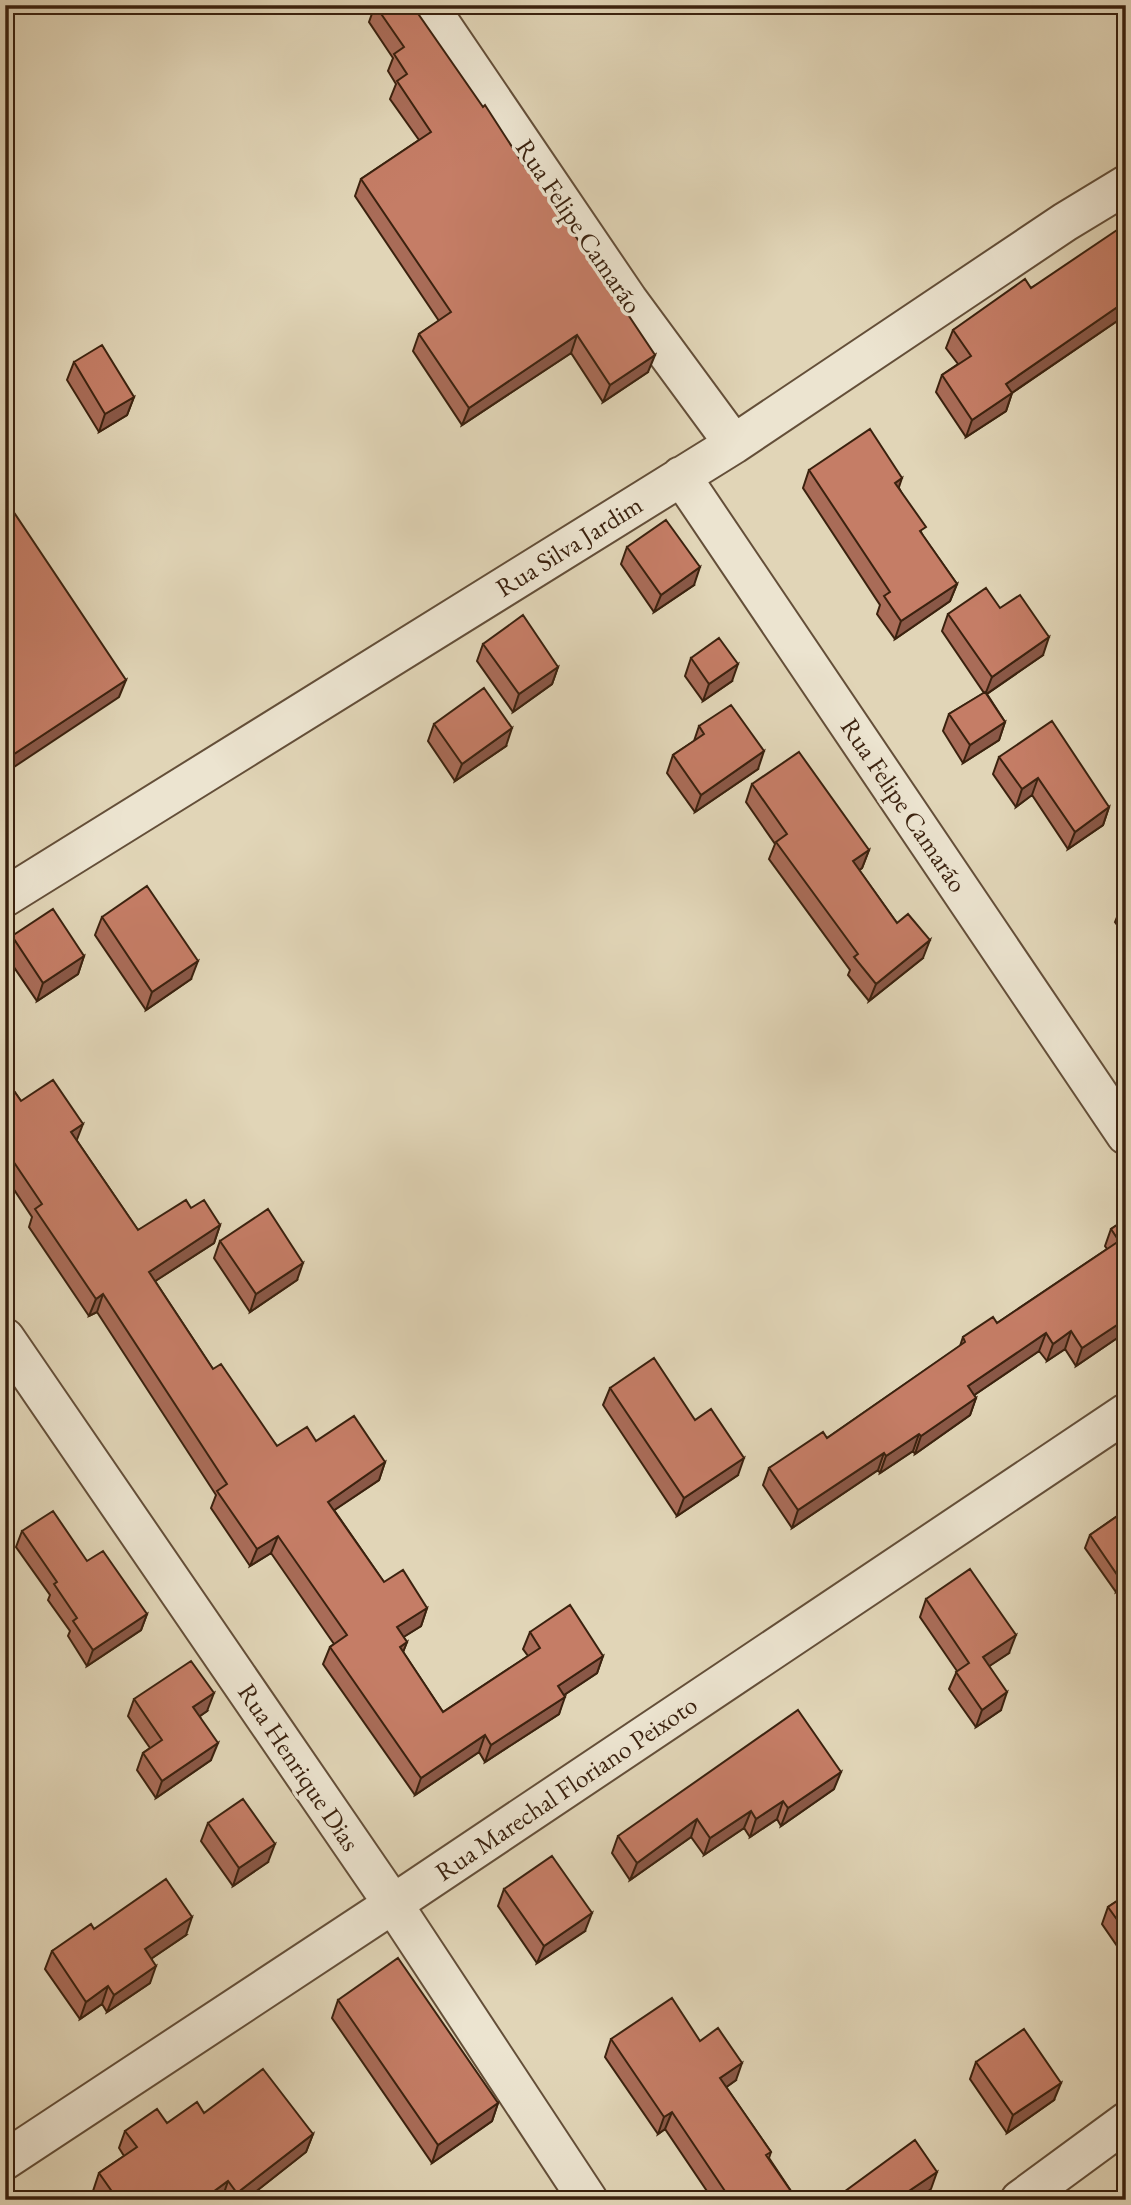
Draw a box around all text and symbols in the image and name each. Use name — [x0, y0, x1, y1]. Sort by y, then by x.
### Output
street label: Rua Felipe Camarão — [508, 132, 650, 320]
street label: Rua Silva Jardim — [489, 487, 649, 605]
street label: Rua Felipe Camarão — [833, 711, 975, 899]
street label: Rua Henrique Dias — [230, 1677, 368, 1857]
street label: Rua Marechal Floriano Peixoto — [428, 1687, 704, 1889]

